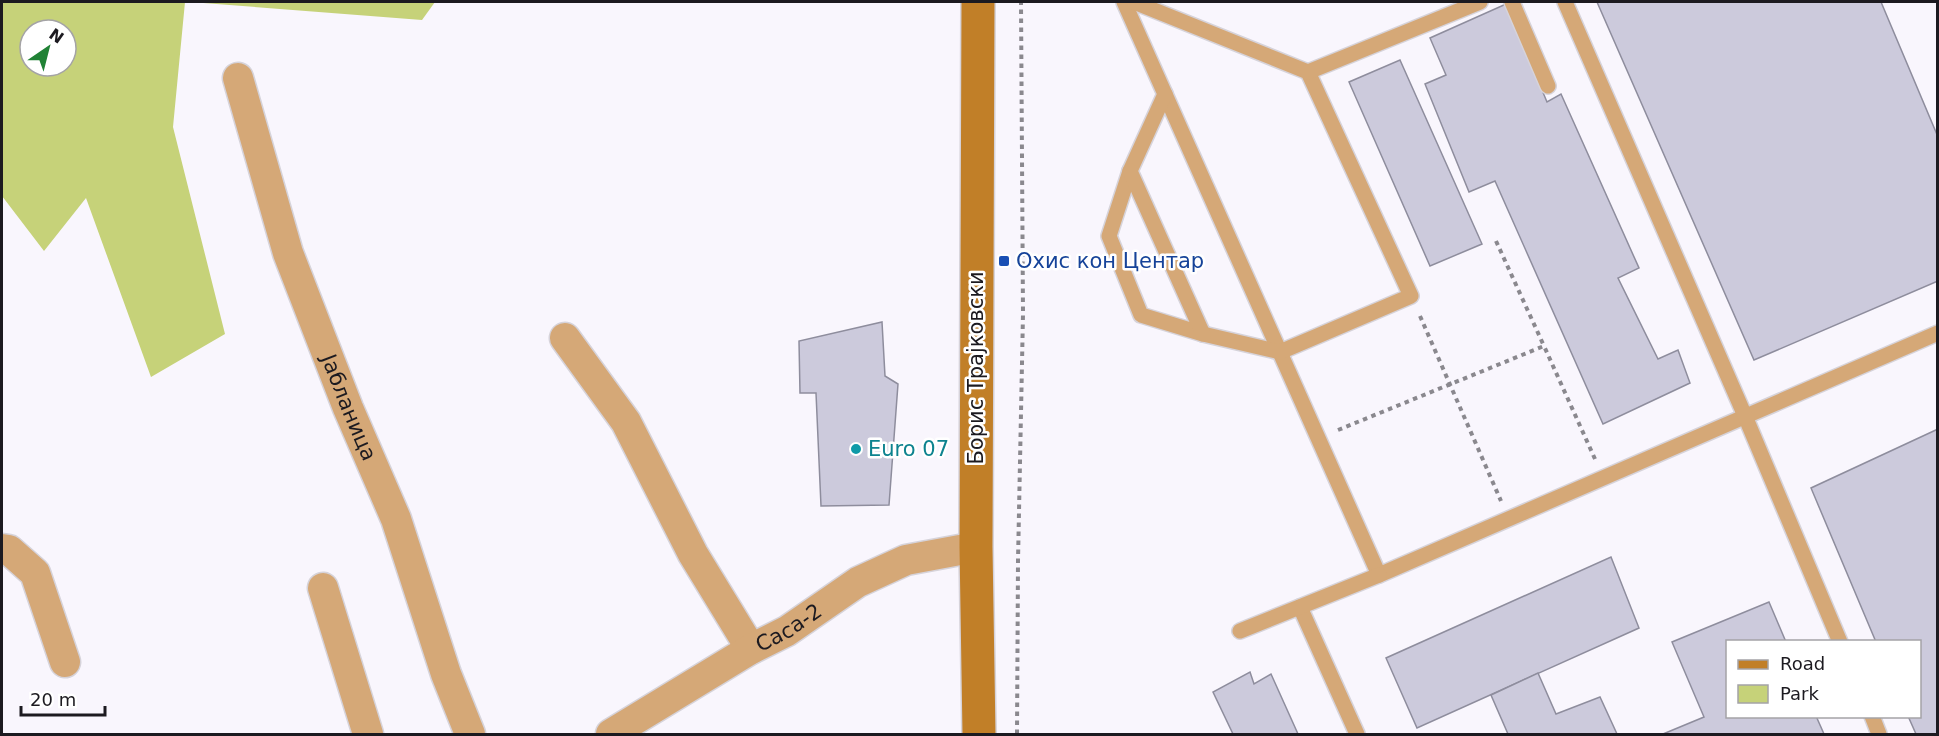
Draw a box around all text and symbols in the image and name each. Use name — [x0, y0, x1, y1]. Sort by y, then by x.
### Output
north arrow — [18, 18, 78, 78]
text: N — [45, 25, 67, 48]
place label: Охис кон Центар — [1016, 249, 1204, 273]
marker: Охис кон Центар — [997, 254, 1011, 268]
street label: Борис Трајковски — [964, 271, 988, 465]
street label: Јабланица — [316, 349, 381, 464]
place label: Euro 07 — [868, 437, 949, 461]
marker: Euro 07 — [849, 442, 863, 456]
street label: Саса-2 — [752, 599, 826, 657]
legend — [1726, 640, 1921, 718]
text: Road — [1780, 653, 1825, 674]
scale bar — [21, 679, 105, 717]
text: Park — [1780, 683, 1819, 704]
text: 20 m — [30, 689, 76, 710]

